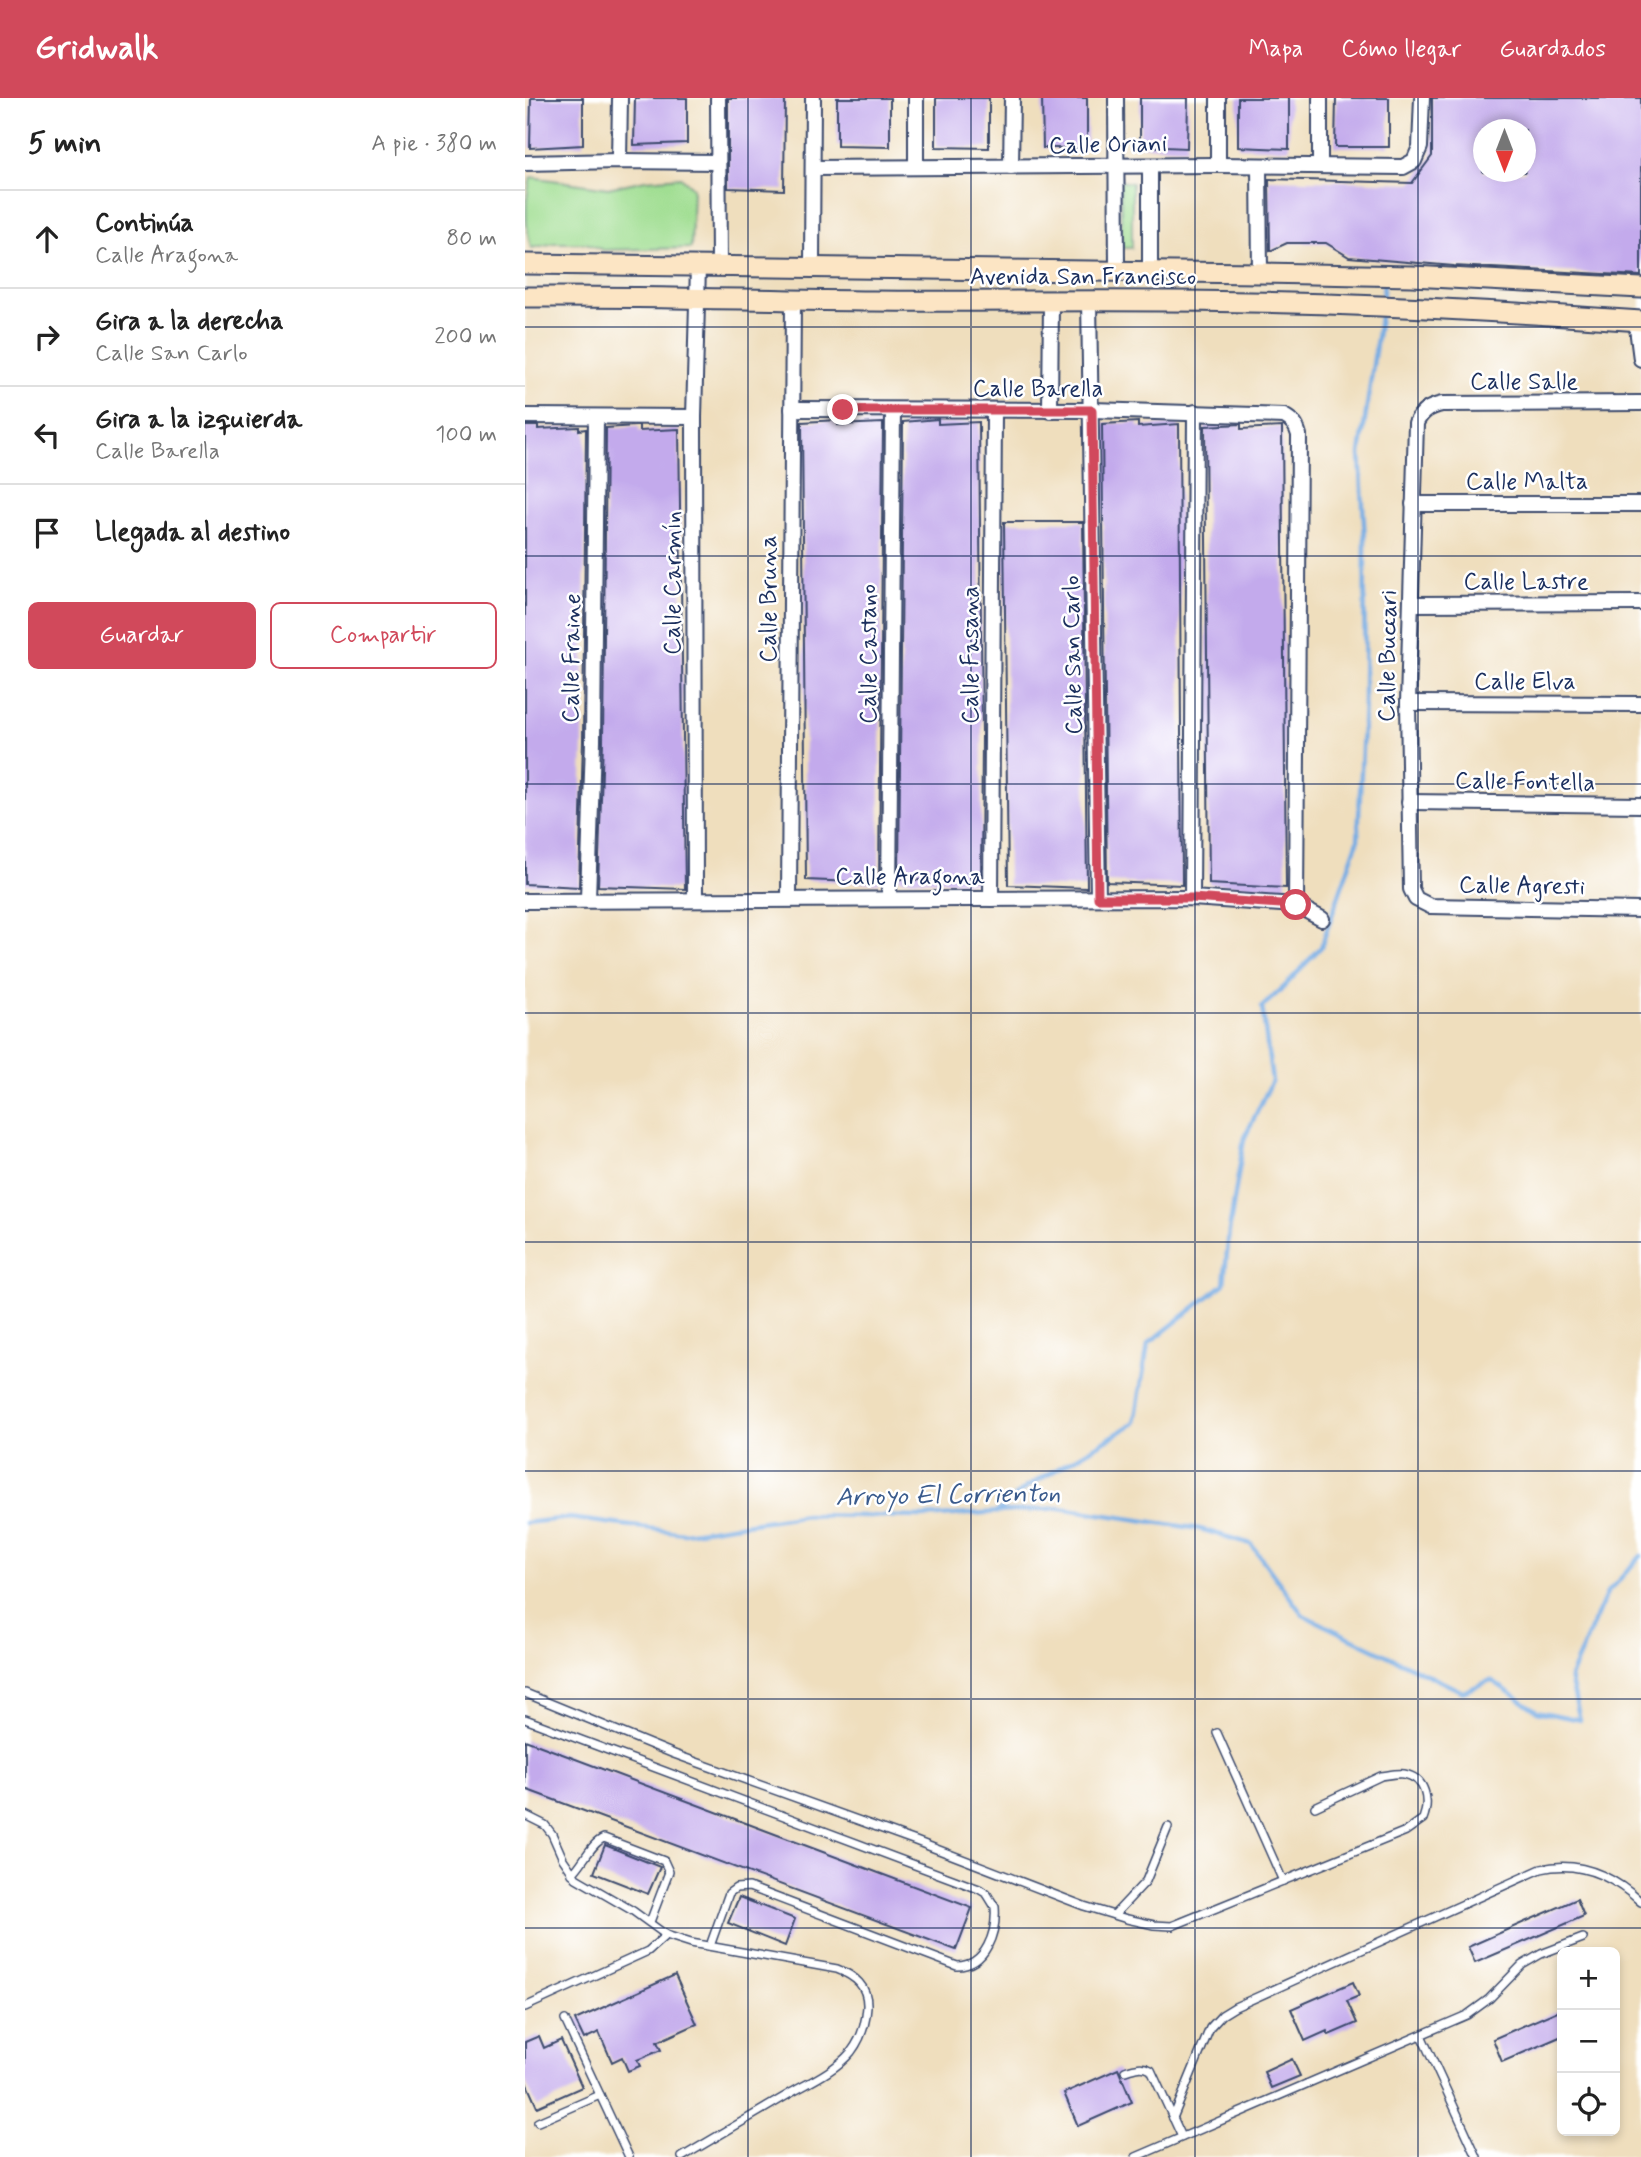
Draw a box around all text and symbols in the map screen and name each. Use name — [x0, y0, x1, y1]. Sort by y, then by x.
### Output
text: Gridwalk — [35, 27, 159, 71]
text: Mapa — [1248, 34, 1303, 65]
text: Cómo llegar — [1341, 34, 1461, 65]
text: Guardados — [1499, 34, 1606, 65]
north arrow — [1473, 119, 1536, 182]
text: 5 min — [28, 124, 102, 163]
text: A pie · 380 m — [371, 129, 497, 159]
street label: Calle Oriani — [1049, 129, 1167, 162]
text: Continúa — [95, 207, 194, 241]
icon: ahead — [28, 220, 66, 258]
text: 80 m — [446, 224, 497, 254]
text: Calle Aragona — [95, 241, 238, 271]
street label: Avenida San Francisco — [970, 262, 1196, 293]
text: Gira a la derecha — [95, 305, 284, 339]
icon: right — [28, 318, 66, 356]
text: 200 m — [434, 322, 497, 352]
text: Calle San Carlo — [95, 339, 248, 369]
street label: Calle Salle — [1470, 367, 1578, 398]
street label: Calle Barella — [973, 374, 1103, 405]
route end — [827, 394, 858, 425]
text: Gira a la izquierda — [95, 403, 302, 437]
icon: left — [28, 416, 66, 454]
text: 100 m — [435, 420, 497, 450]
text: Calle Barella — [95, 437, 220, 467]
street label: Calle Malta — [1466, 467, 1588, 498]
street label: Calle Carmín — [658, 511, 689, 655]
icon: arrive — [28, 514, 66, 552]
text: Llegada al destino — [95, 516, 290, 550]
street label: Calle Bruna — [754, 535, 785, 663]
street label: Calle Lastre — [1463, 567, 1589, 598]
street label: Calle San Carlo — [1057, 575, 1090, 735]
street label: Calle Castano — [854, 584, 885, 724]
street label: Calle Fasana — [956, 586, 987, 724]
street label: Calle Buccari — [1372, 590, 1405, 722]
street label: Calle Fraine — [556, 593, 589, 723]
button: Guardar — [28, 602, 256, 669]
button: Compartir — [270, 602, 497, 669]
street label: Calle Elva — [1474, 667, 1576, 698]
street label: Calle Fontella — [1455, 766, 1595, 799]
street label: Calle Aragona — [835, 862, 985, 896]
street label: Calle Agresti — [1459, 870, 1585, 903]
route start — [1280, 889, 1311, 920]
water label: Arroyo El Corrienton — [835, 1477, 1061, 1515]
map controls — [1557, 1947, 1620, 2136]
button: + — [1557, 1947, 1620, 2010]
button: − — [1557, 2010, 1620, 2073]
button: locate — [1557, 2073, 1620, 2136]

